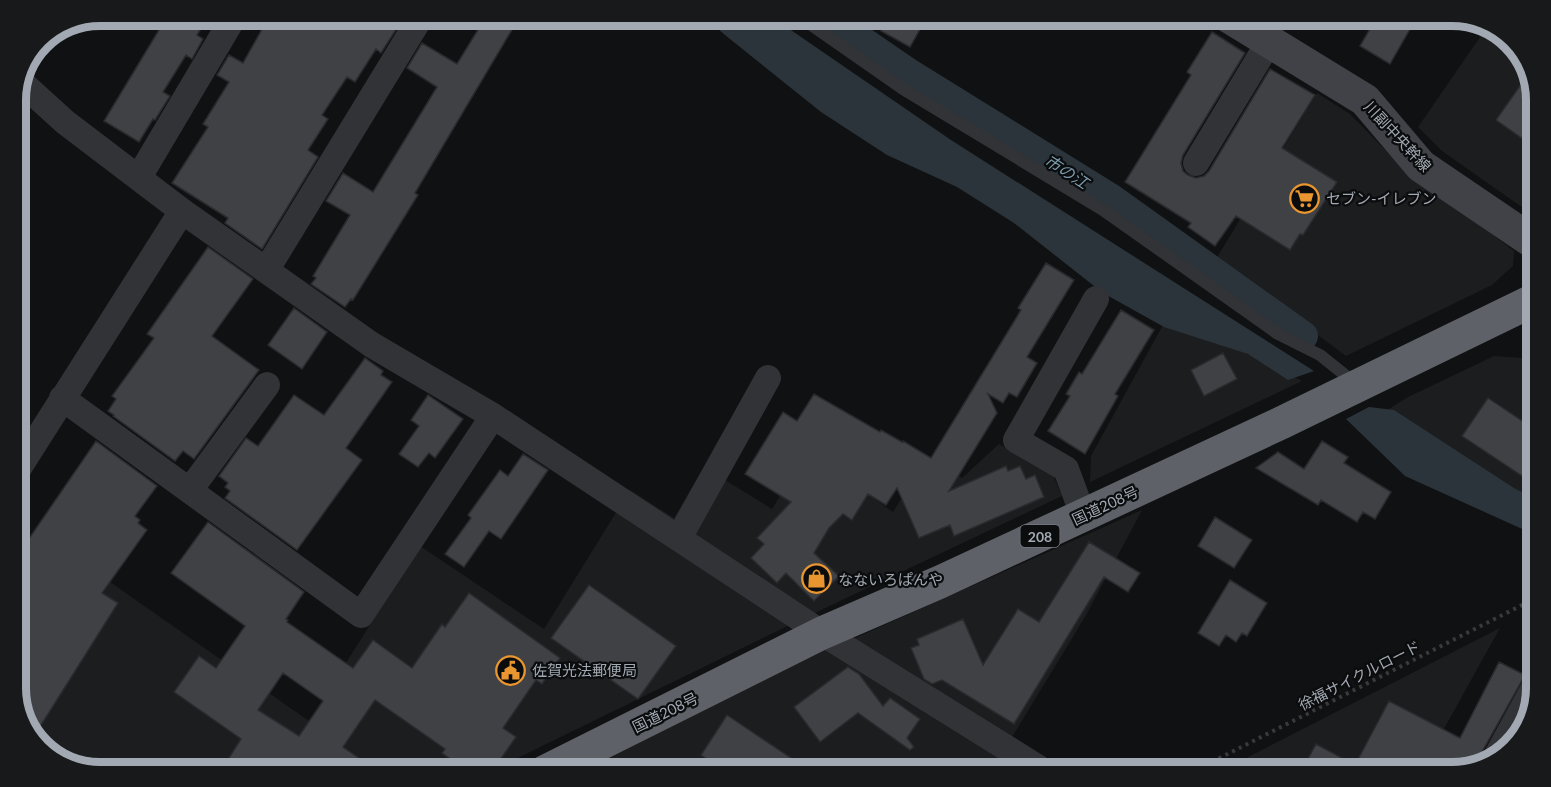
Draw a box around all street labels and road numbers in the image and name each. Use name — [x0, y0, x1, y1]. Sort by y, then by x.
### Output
street label: 川副中央幹線 — [1361, 97, 1435, 175]
street label: 国道208号 — [1069, 482, 1141, 528]
road number: 208 — [1020, 525, 1060, 547]
street label: 徐福サイクルロード — [1295, 637, 1423, 713]
street label: 国道208号 — [629, 688, 701, 736]

